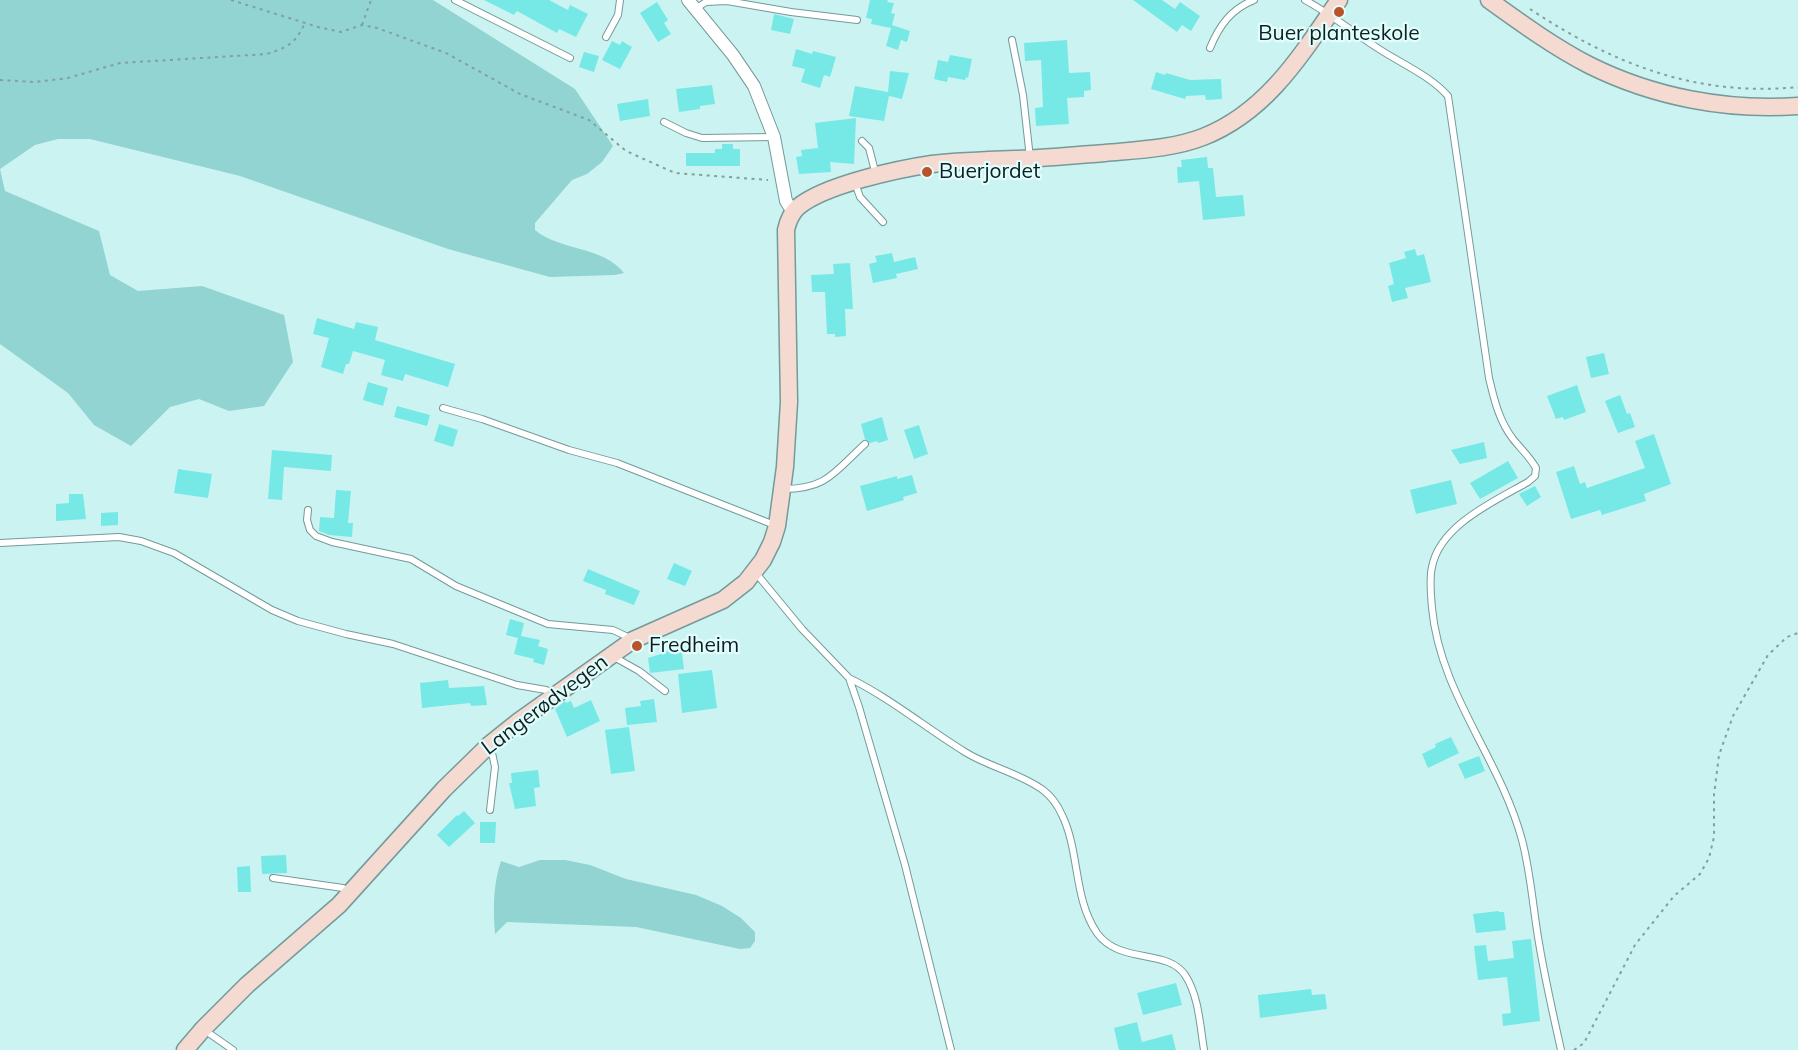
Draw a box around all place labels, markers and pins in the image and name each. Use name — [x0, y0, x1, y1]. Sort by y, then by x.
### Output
marker: Buer planteskole — [1332, 5, 1346, 19]
place label: Buer planteskole — [1258, 21, 1420, 47]
place label: Buerjordet — [939, 159, 1040, 185]
marker: Buerjordet — [920, 165, 934, 179]
place label: Fredheim — [649, 633, 739, 659]
marker: Fredheim — [630, 639, 644, 653]

